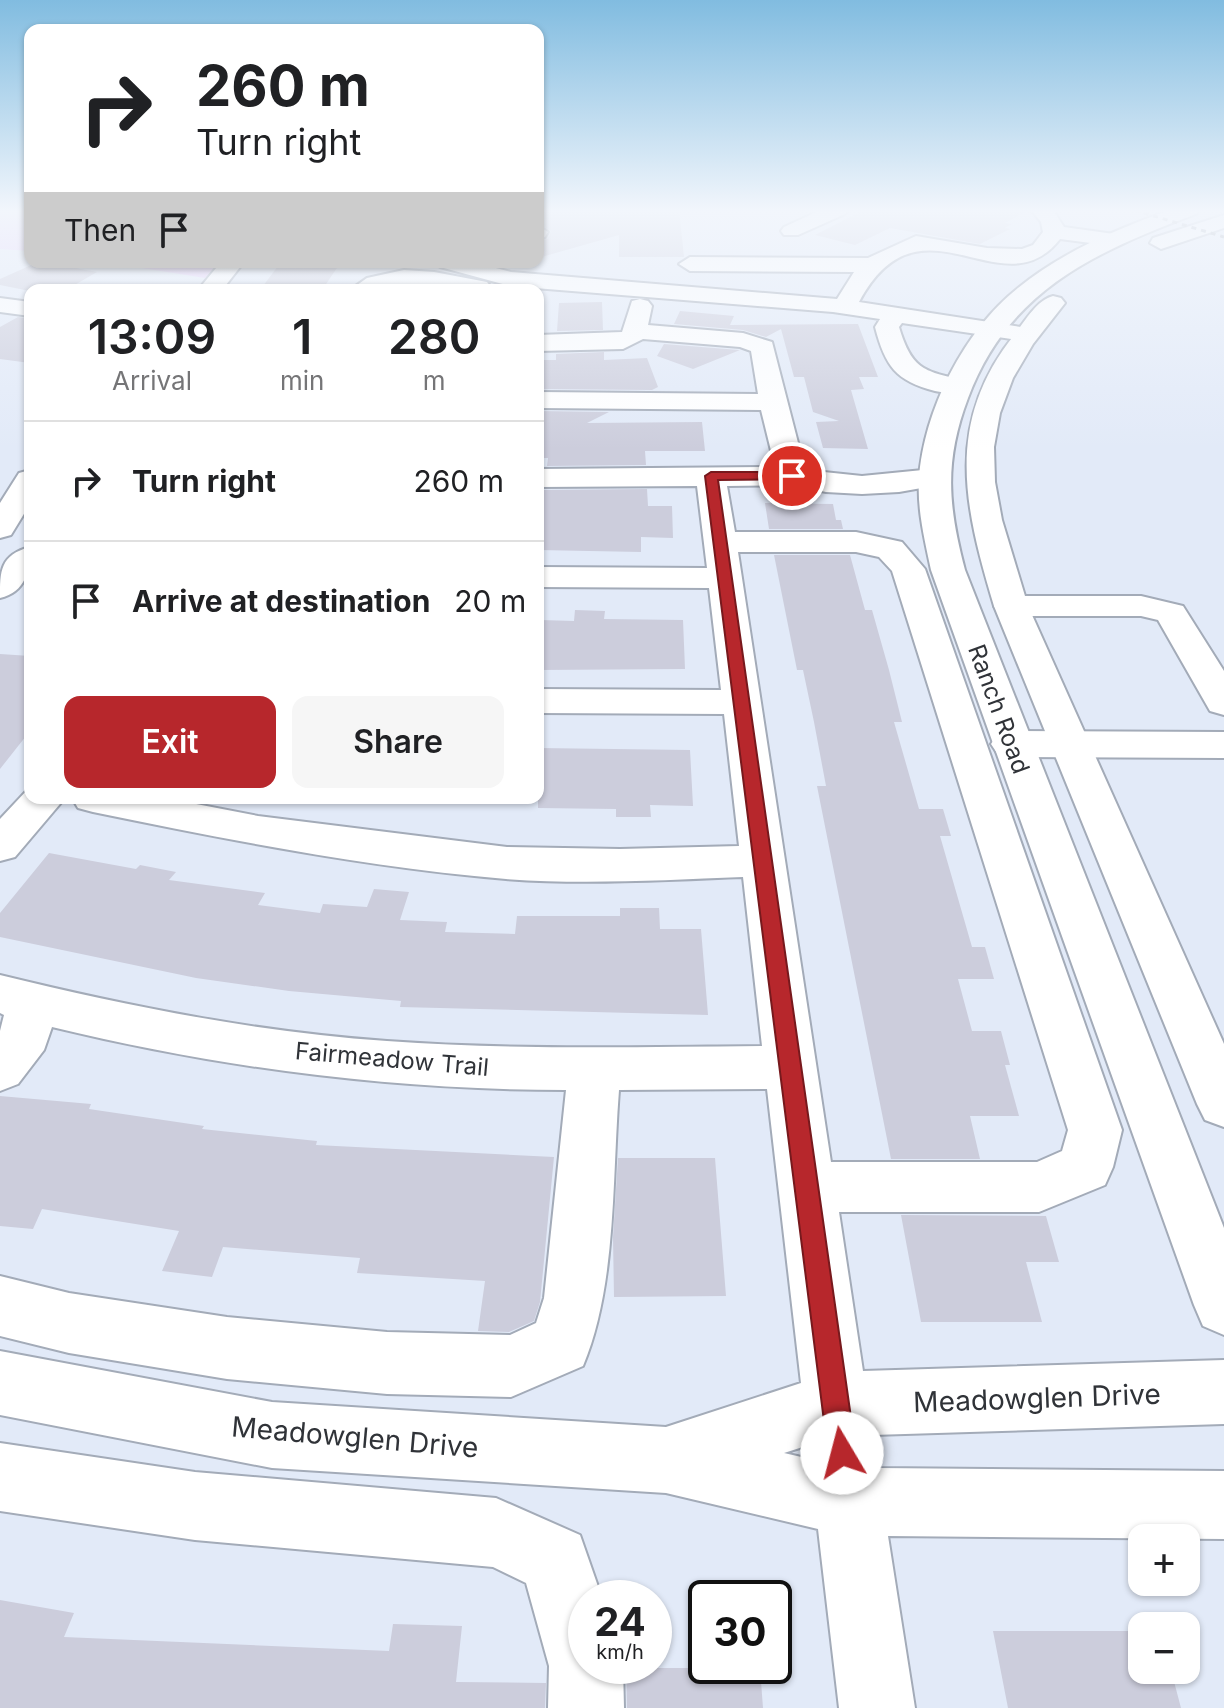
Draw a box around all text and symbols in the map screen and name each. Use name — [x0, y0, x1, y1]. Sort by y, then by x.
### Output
text: 260 m — [196, 52, 370, 120]
icon: right — [64, 56, 168, 160]
text: Turn right — [196, 120, 361, 164]
icon: arrive — [152, 208, 196, 252]
text: Then — [64, 212, 136, 248]
text: 13:09 — [88, 307, 216, 366]
text: 1 — [292, 307, 312, 366]
text: 280 — [388, 307, 480, 366]
text: Arrival — [112, 365, 192, 396]
text: min — [280, 365, 324, 396]
text: m — [423, 365, 446, 396]
pin — [758, 442, 826, 510]
icon: arrive — [770, 454, 814, 498]
icon: right — [64, 459, 108, 503]
text: Turn right — [132, 463, 276, 499]
text: 260 m — [413, 463, 504, 499]
icon: arrive — [64, 579, 108, 623]
text: Arrive at destination — [132, 583, 430, 619]
text: 20 m — [454, 583, 526, 619]
street label: Ranch Road — [962, 640, 1036, 778]
button: Exit — [64, 696, 276, 788]
button: Share — [292, 696, 504, 788]
street label: Fairmeadow Trail — [294, 1036, 490, 1082]
street label: Meadowglen Drive — [913, 1377, 1161, 1419]
street label: Meadowglen Drive — [230, 1409, 480, 1465]
position arrow — [800, 1411, 884, 1495]
map controls — [1128, 1524, 1200, 1684]
button: + — [1128, 1524, 1200, 1596]
speed limit sign: 30 — [688, 1580, 792, 1684]
text: 24 — [594, 1597, 646, 1646]
button: − — [1128, 1612, 1200, 1684]
text: km/h — [596, 1640, 644, 1664]

